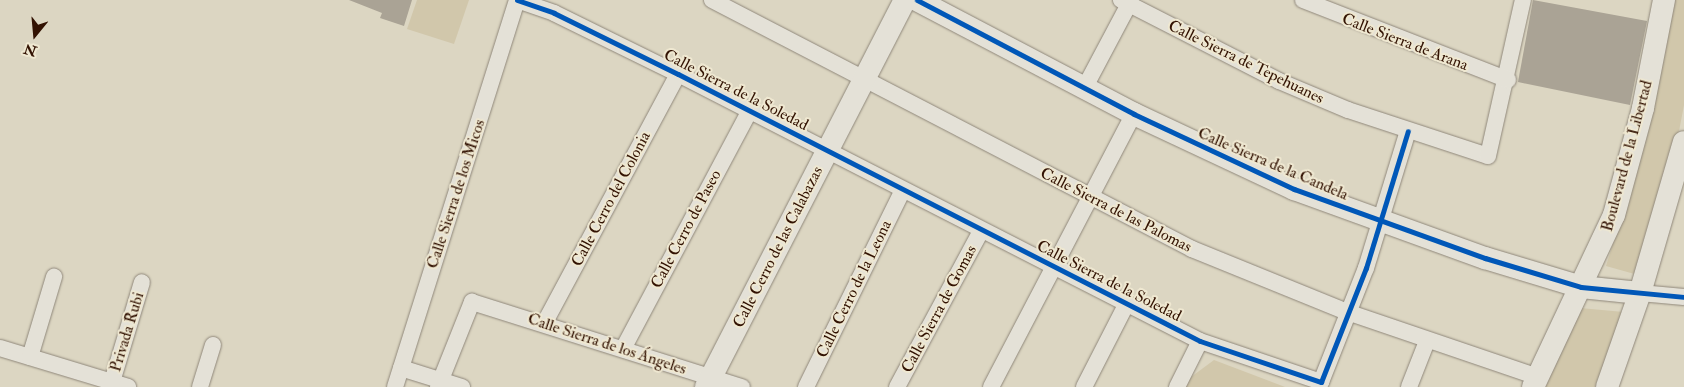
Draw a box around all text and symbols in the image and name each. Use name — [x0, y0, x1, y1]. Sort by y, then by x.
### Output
street label: Calle Sierra de Arana — [1339, 9, 1471, 75]
north arrow — [10, 10, 60, 60]
street label: Calle Sierra de Tepehuanes — [1165, 16, 1327, 108]
text: N — [22, 40, 39, 60]
street label: Calle Sierra de la Soledad — [661, 45, 811, 135]
street label: Boulevard de la Libertad — [1598, 78, 1656, 234]
street label: Calle Sierra de los Micos — [423, 117, 489, 271]
street label: Calle Sierra de la Candela — [1195, 124, 1351, 204]
street label: Calle Cerro del Colonia — [567, 128, 655, 270]
street label: Calle Cerro de las Calabazas — [729, 163, 827, 331]
street label: Calle Sierra de las Palomas — [1037, 163, 1195, 257]
street label: Calle Cerro de Paseo — [647, 167, 725, 291]
street label: Calle Cerro de la Leona — [812, 217, 896, 361]
street label: Calle Sierra de la Soledad — [1034, 236, 1184, 326]
street label: Calle Sierra de Gomas — [897, 242, 981, 376]
street label: Privada Rubi — [106, 290, 148, 374]
street label: Calle Sierra de los Ángeles — [525, 309, 689, 379]

